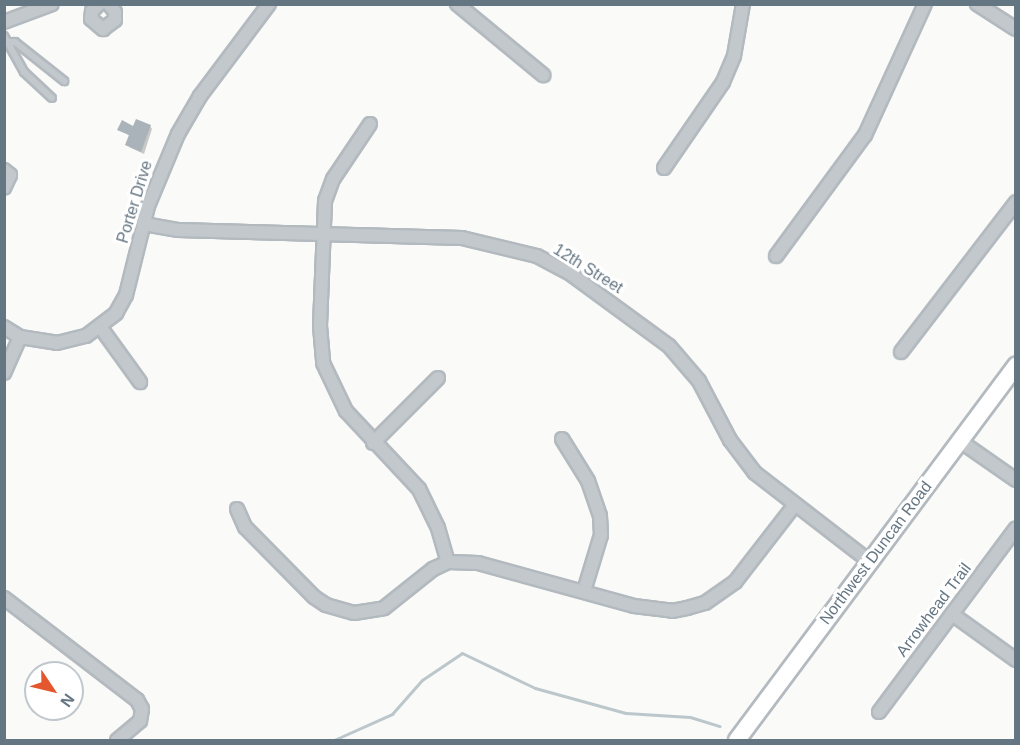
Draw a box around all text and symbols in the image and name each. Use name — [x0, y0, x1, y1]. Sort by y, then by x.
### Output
street label: Porter Drive — [113, 158, 157, 246]
street label: 12th Street — [550, 240, 626, 298]
street label: Northwest Duncan Road — [816, 478, 936, 628]
street label: Arrowhead Trail — [893, 559, 975, 661]
north arrow — [24, 661, 84, 721]
text: N — [57, 691, 78, 710]

